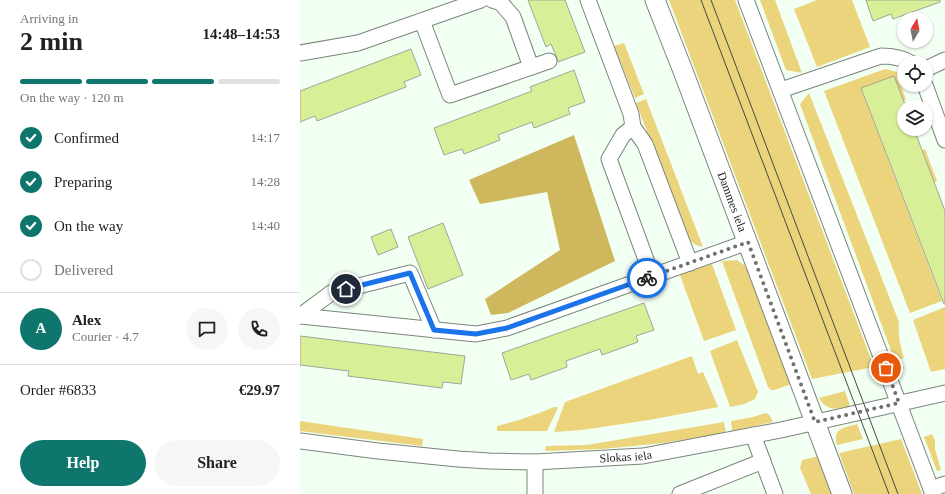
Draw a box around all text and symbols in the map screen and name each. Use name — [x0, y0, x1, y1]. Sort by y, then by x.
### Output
text: Arriving in — [20, 11, 78, 26]
north arrow — [897, 12, 933, 48]
map controls — [897, 12, 933, 136]
text: 14:48–14:53 — [203, 26, 280, 42]
text: 2 min — [20, 27, 83, 56]
button: locate — [897, 56, 933, 92]
text: On the way · 120 m — [20, 90, 124, 105]
button: layers — [897, 100, 933, 136]
icon: check — [20, 127, 42, 149]
text: Confirmed — [54, 130, 119, 146]
text: 14:17 — [250, 130, 280, 145]
street label: Dammes iela — [715, 170, 750, 234]
icon: check — [20, 171, 42, 193]
text: Preparing — [54, 174, 112, 190]
text: 14:28 — [250, 174, 280, 189]
icon: check — [20, 215, 42, 237]
text: On the way — [54, 218, 123, 234]
text: 14:40 — [250, 218, 280, 233]
courier — [627, 258, 667, 298]
text: Delivered — [54, 262, 113, 278]
icon: bike — [636, 267, 658, 289]
pin — [329, 272, 363, 306]
icon: home — [335, 278, 357, 300]
button: chat — [186, 308, 228, 350]
button: phone — [238, 308, 280, 350]
text: Alex — [72, 312, 101, 328]
text: A — [36, 320, 46, 336]
text: Courier · 4.7 — [72, 329, 139, 344]
pin — [869, 351, 903, 385]
icon: bag — [875, 357, 897, 379]
text: Order #6833 — [20, 382, 96, 398]
text: €29.97 — [239, 382, 280, 398]
button: Help — [20, 440, 146, 486]
button: Share — [154, 440, 280, 486]
street label: Slokas iela — [599, 447, 654, 465]

